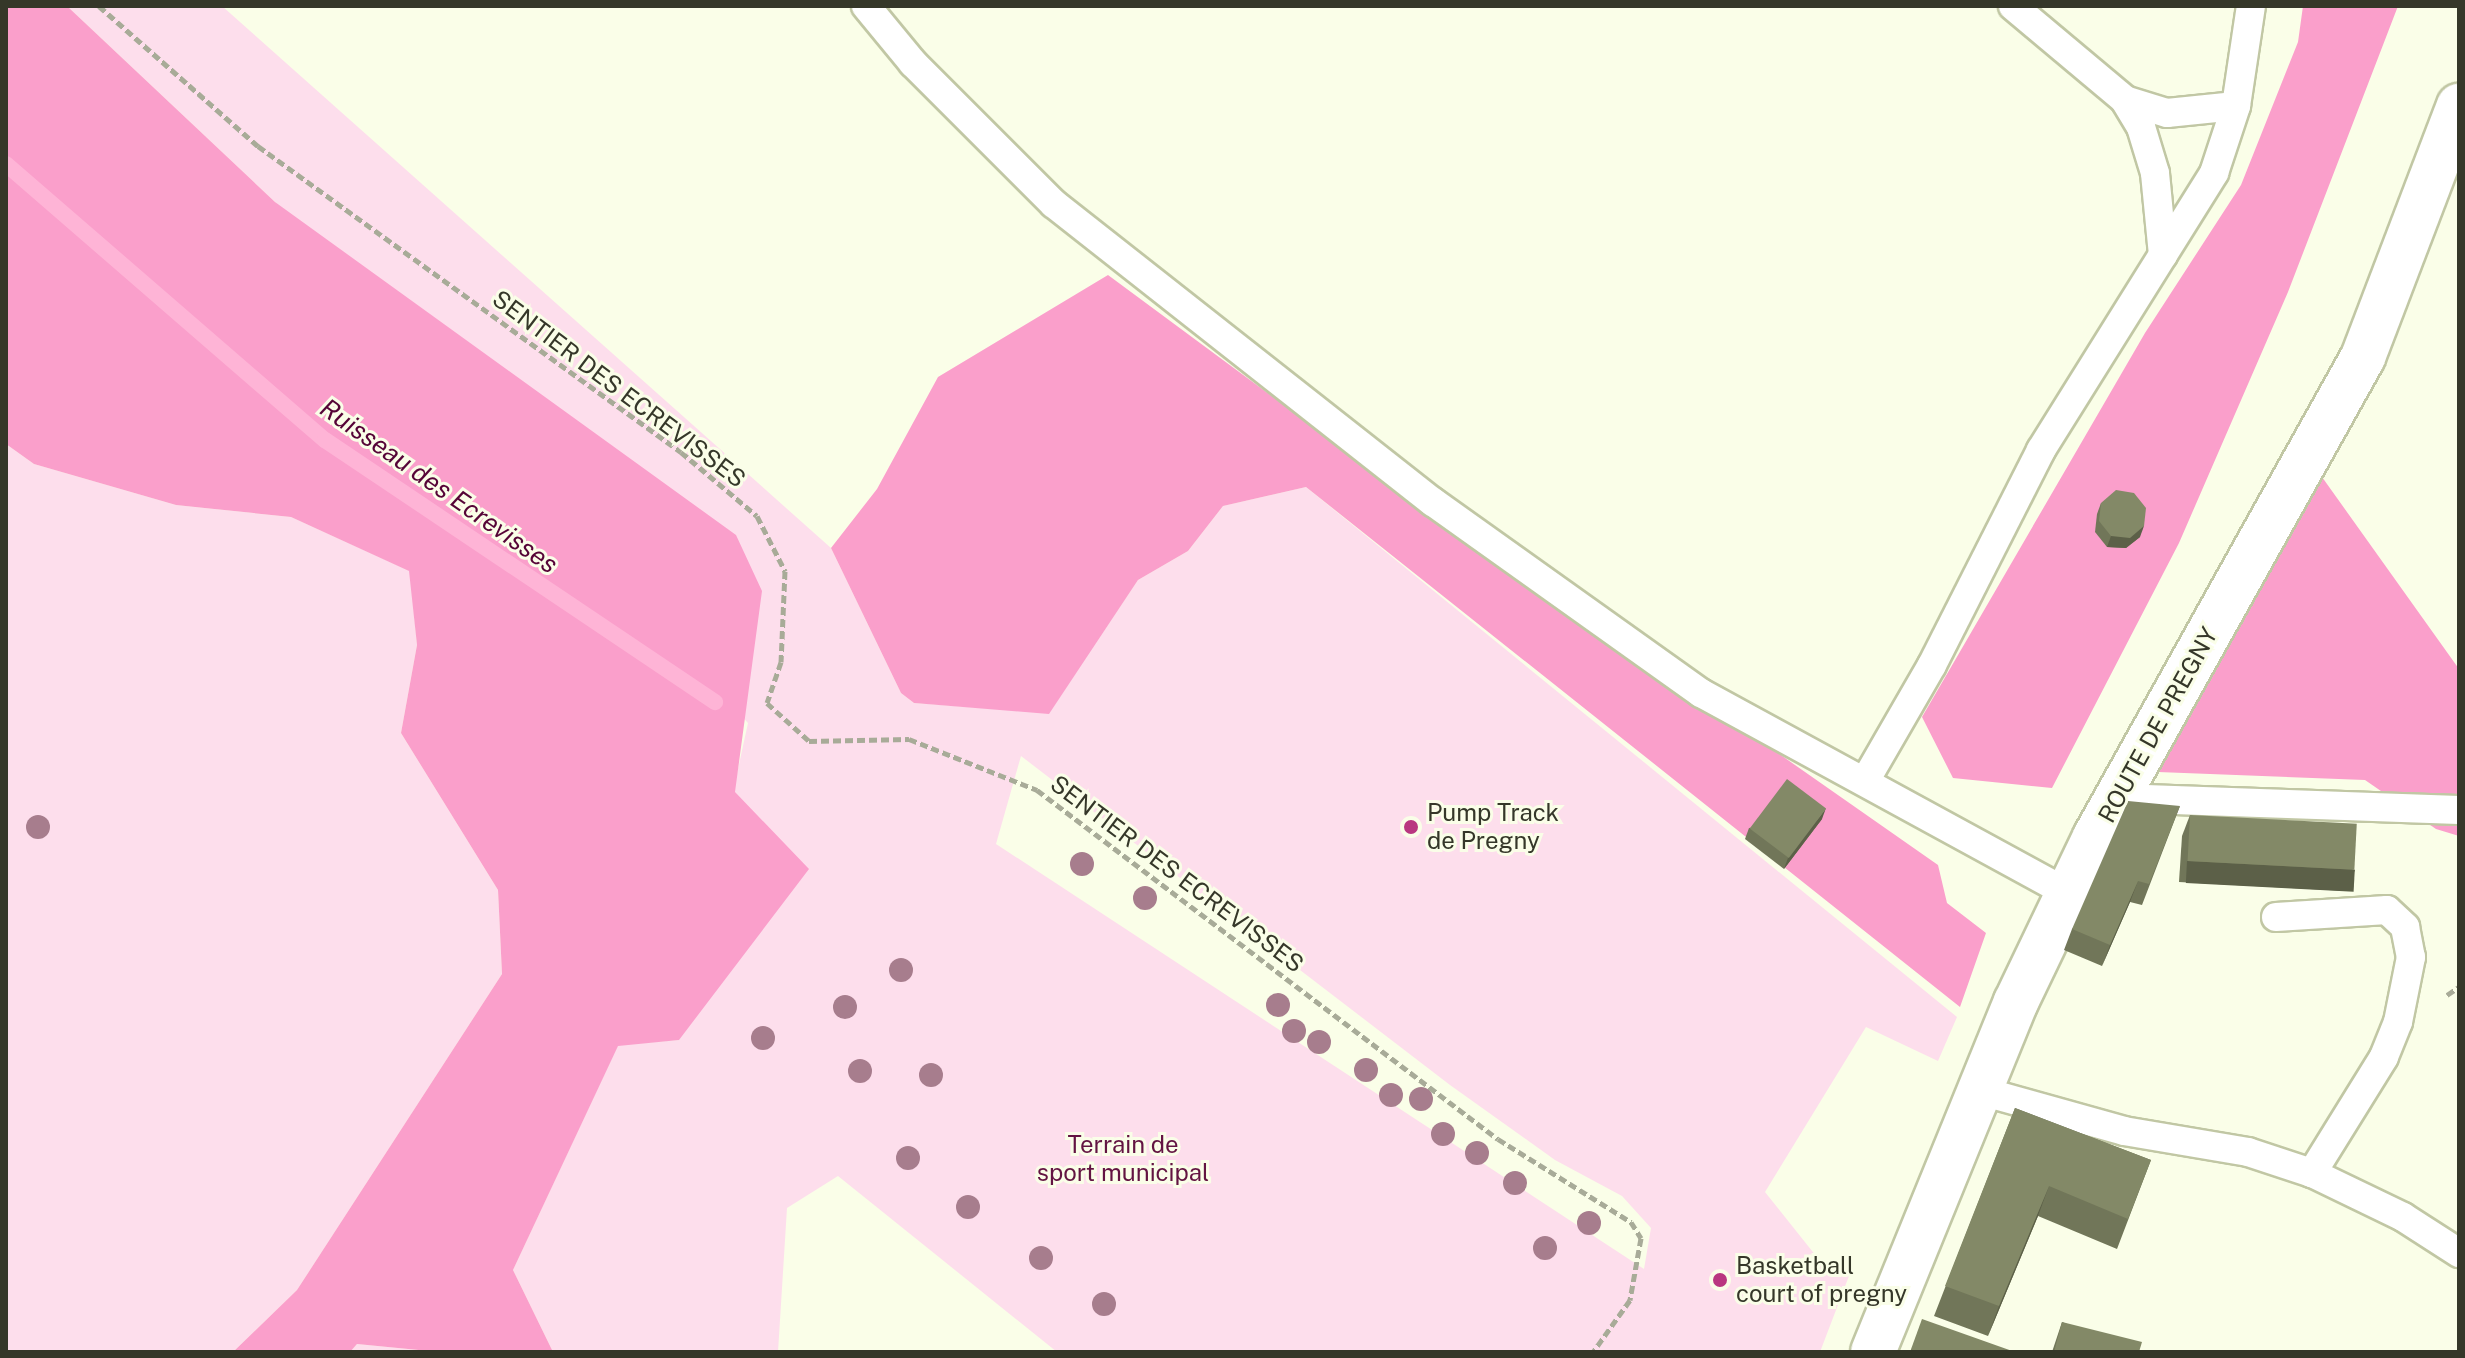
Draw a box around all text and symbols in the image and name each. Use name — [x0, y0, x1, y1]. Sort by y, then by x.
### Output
street label: SENTIER DES ECREVISSES — [487, 284, 751, 494]
water label: Ruisseau des Ecrevisses — [314, 392, 564, 580]
street label: ROUTE DE PREGNY — [2092, 622, 2224, 828]
street label: SENTIER DES ECREVISSES — [1045, 769, 1309, 979]
place label: Pump Track de Pregny — [1427, 799, 1559, 855]
marker: Pump Track de Pregny — [1402, 818, 1420, 836]
park label: Terrain de sport municipal — [1037, 1131, 1209, 1187]
place label: Basketball court of pregny — [1736, 1252, 1907, 1308]
marker: Basketball court of pregny — [1711, 1271, 1729, 1289]

